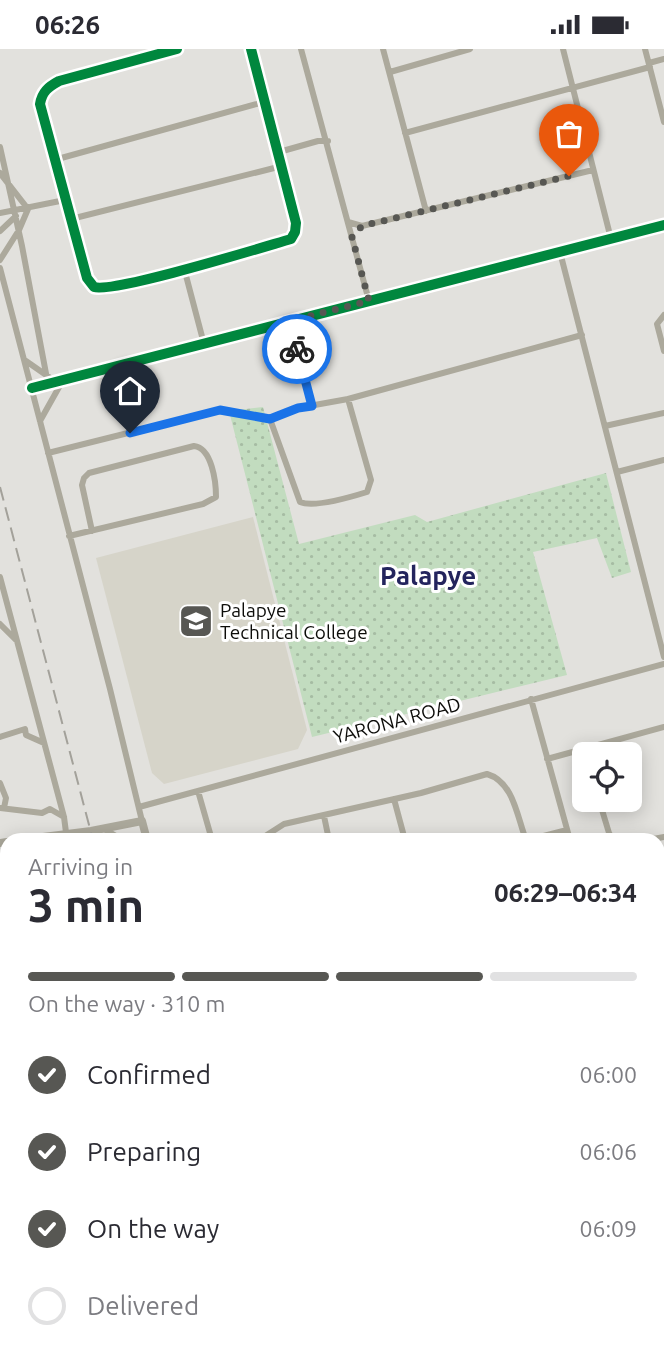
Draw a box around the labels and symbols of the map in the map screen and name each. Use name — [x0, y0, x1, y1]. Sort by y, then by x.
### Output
pin — [539, 104, 599, 176]
courier — [262, 314, 332, 384]
pin — [100, 361, 160, 433]
district label: Palapye — [380, 561, 476, 590]
place label: Palapye Technical College — [220, 599, 368, 643]
school or university icon: Palapye Technical College — [177, 602, 215, 640]
street label: YARONA ROAD — [331, 692, 463, 748]

